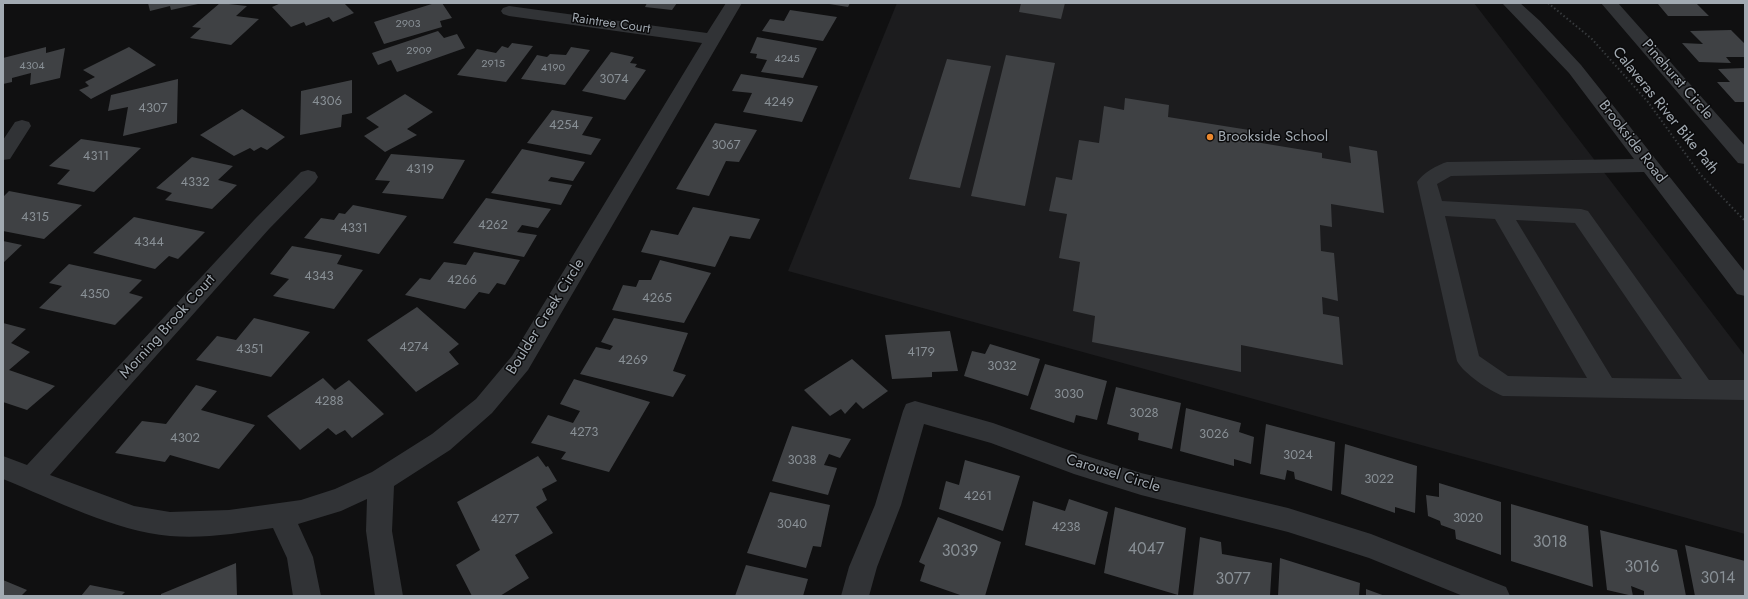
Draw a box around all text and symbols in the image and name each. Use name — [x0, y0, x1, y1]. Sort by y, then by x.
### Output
street label: Raintree Court — [571, 11, 651, 37]
house number: 2903 — [395, 17, 421, 31]
street label: Pinehurst Circle — [1637, 36, 1717, 124]
house number: 2909 — [406, 44, 432, 58]
street label: Calaveras River Bike Path — [1608, 44, 1722, 178]
house number: 4245 — [774, 52, 800, 66]
house number: 2915 — [481, 57, 505, 71]
house number: 4304 — [19, 59, 45, 73]
house number: 4190 — [541, 61, 565, 75]
house number: 3074 — [599, 72, 629, 88]
house number: 4306 — [312, 94, 342, 110]
house number: 4249 — [764, 95, 794, 111]
street label: Brookside Road — [1594, 97, 1670, 187]
house number: 4307 — [138, 101, 168, 117]
house number: 4254 — [549, 118, 579, 134]
place label: Brookside School — [1218, 128, 1328, 146]
marker: Brookside School — [1205, 132, 1215, 142]
house number: 3067 — [711, 138, 741, 154]
house number: 4311 — [83, 149, 109, 165]
house number: 4319 — [406, 162, 434, 178]
house number: 4332 — [180, 175, 210, 191]
house number: 4315 — [21, 210, 49, 226]
house number: 4262 — [478, 218, 508, 234]
house number: 4331 — [340, 221, 368, 237]
house number: 4344 — [134, 235, 164, 251]
street label: Boulder Creek Circle — [503, 256, 589, 378]
house number: 4343 — [304, 269, 334, 285]
street label: Morning Brook Court — [116, 271, 220, 383]
house number: 4266 — [447, 273, 477, 289]
house number: 4350 — [80, 287, 110, 303]
house number: 4265 — [642, 291, 672, 307]
house number: 4274 — [399, 340, 429, 356]
house number: 4351 — [236, 342, 264, 358]
house number: 4179 — [907, 345, 935, 361]
house number: 4269 — [618, 353, 648, 369]
house number: 3032 — [987, 359, 1017, 375]
house number: 3030 — [1054, 387, 1084, 403]
house number: 4288 — [314, 394, 344, 410]
house number: 3028 — [1129, 406, 1159, 422]
house number: 4273 — [570, 425, 598, 441]
house number: 3026 — [1199, 427, 1229, 443]
house number: 4302 — [170, 431, 200, 447]
house number: 3024 — [1283, 448, 1313, 464]
street label: Carousel Circle — [1064, 451, 1162, 497]
house number: 3038 — [787, 453, 817, 469]
house number: 3022 — [1364, 472, 1394, 488]
house number: 4261 — [964, 489, 992, 505]
house number: 3020 — [1453, 511, 1483, 527]
house number: 4277 — [491, 512, 519, 528]
house number: 3040 — [777, 517, 807, 533]
house number: 4238 — [1051, 520, 1081, 536]
house number: 3018 — [1533, 533, 1567, 553]
house number: 4047 — [1128, 540, 1164, 560]
house number: 3039 — [942, 542, 978, 562]
house number: 3016 — [1625, 558, 1659, 578]
house number: 3014 — [1701, 569, 1735, 589]
house number: 3077 — [1215, 570, 1251, 590]

